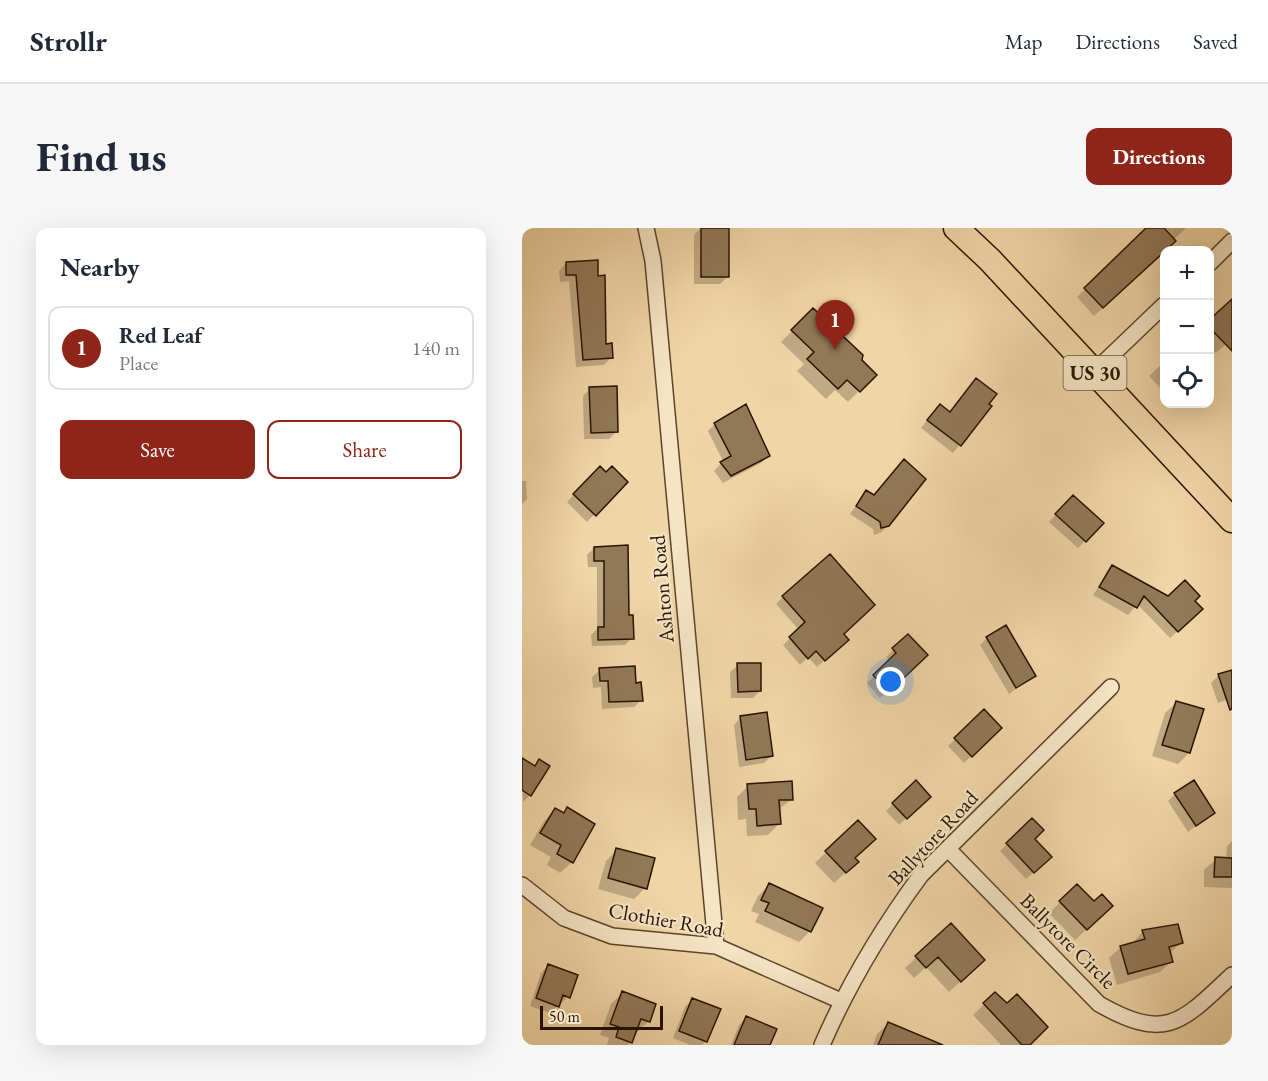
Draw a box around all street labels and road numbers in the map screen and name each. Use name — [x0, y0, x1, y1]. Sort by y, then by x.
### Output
road number: US 30 — [1064, 356, 1126, 390]
street label: Ashton Road — [643, 534, 680, 645]
street label: Ballytore Road — [882, 784, 984, 891]
street label: Ballytore Circle — [1015, 887, 1122, 994]
street label: Clothier Road — [606, 896, 726, 943]

